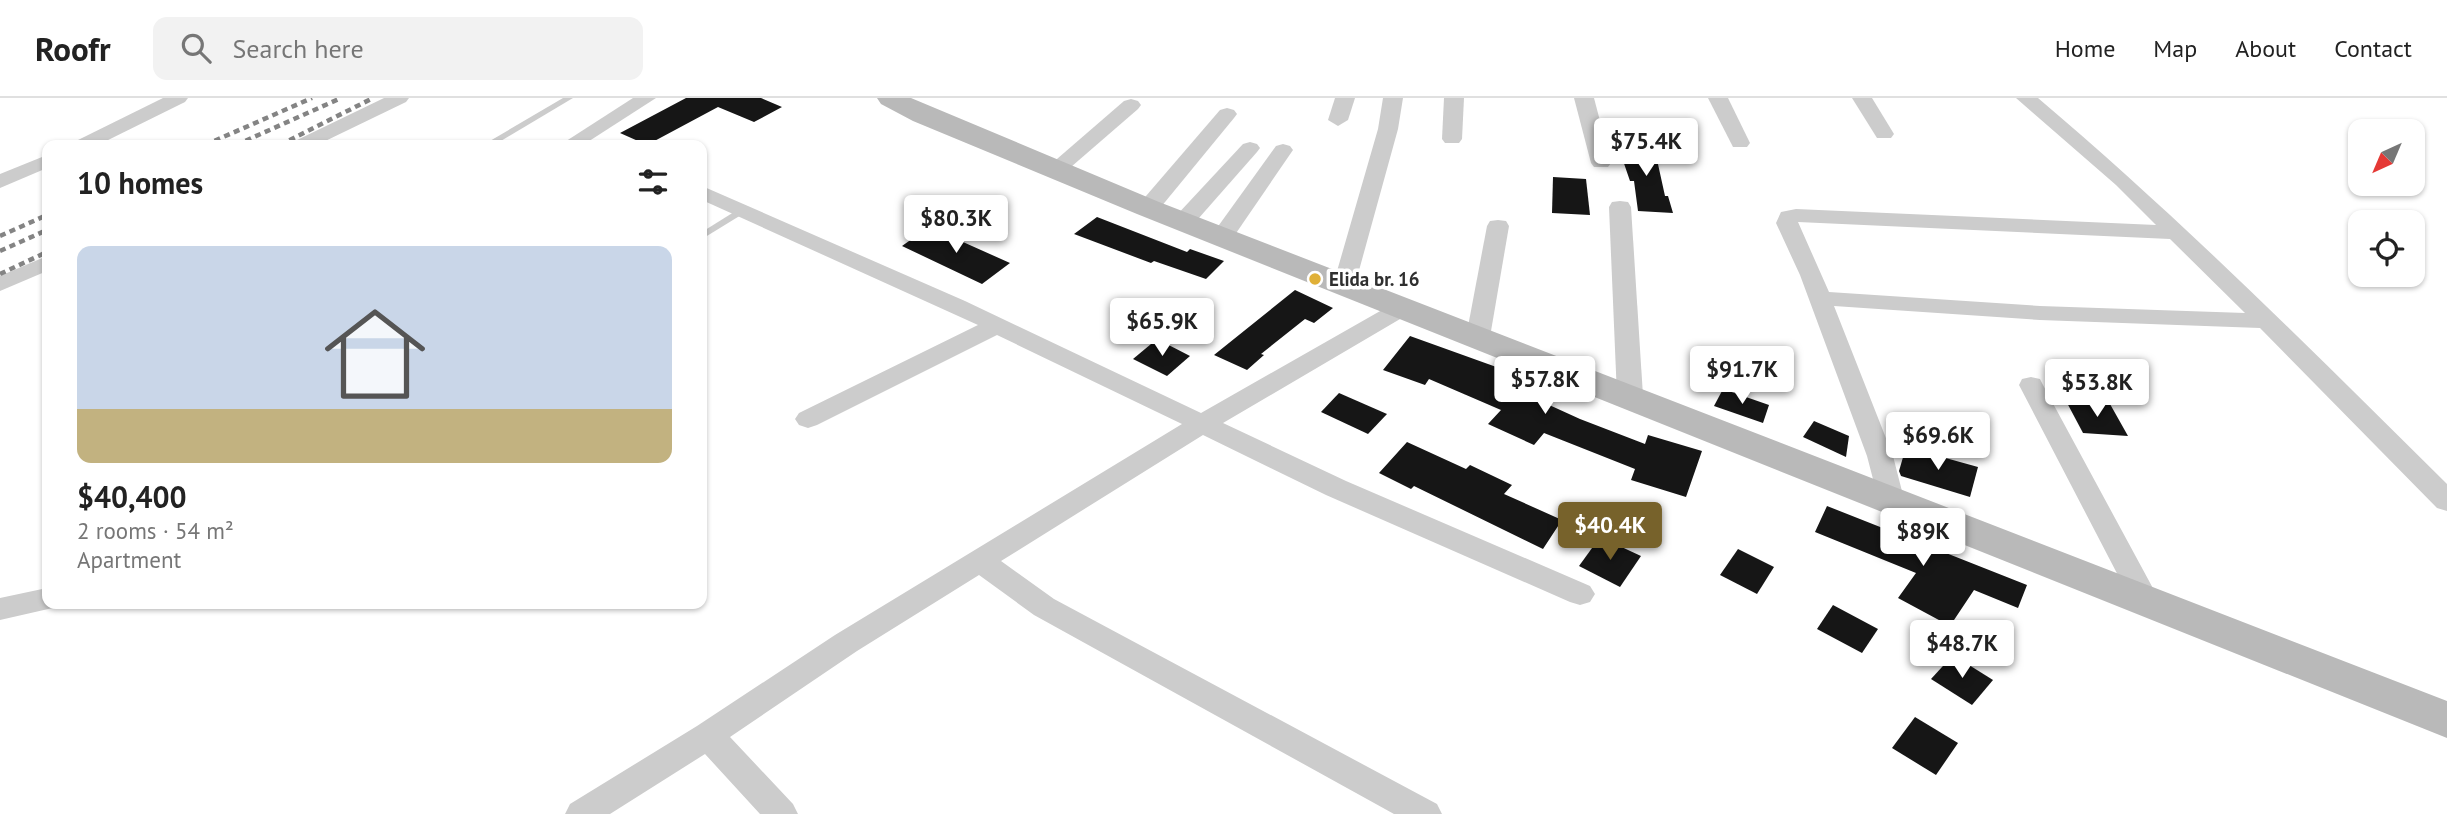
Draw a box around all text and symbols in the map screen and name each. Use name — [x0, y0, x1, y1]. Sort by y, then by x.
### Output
search box — [153, 17, 643, 80]
text: Roofr — [35, 27, 111, 70]
icon: search — [177, 29, 215, 67]
text: Search here — [233, 32, 364, 65]
text: Home — [2055, 33, 2115, 64]
text: Map — [2153, 33, 2197, 64]
text: About — [2235, 33, 2296, 64]
text: Contact — [2334, 33, 2412, 64]
pin: $75.4K — [1589, 118, 1703, 178]
north arrow — [2348, 119, 2426, 196]
map controls — [2348, 119, 2425, 287]
text: $75.4K — [1610, 126, 1682, 155]
text: 10 homes — [77, 163, 203, 202]
icon: filters — [634, 163, 672, 201]
pin: $80.3K — [899, 195, 1013, 255]
text: $80.3K — [920, 203, 992, 232]
button: locate — [2348, 210, 2425, 287]
place label: Elida br. 16 — [1329, 267, 1420, 291]
marker: Elida br. 16 — [1307, 271, 1323, 287]
icon: home — [312, 291, 438, 417]
pin: $65.9K — [1105, 299, 1219, 358]
text: $65.9K — [1126, 306, 1198, 335]
pin: $91.7K — [1685, 346, 1799, 406]
text: $91.7K — [1706, 354, 1778, 383]
pin: $57.8K — [1488, 356, 1602, 416]
pin: $53.8K — [2040, 360, 2154, 419]
text: $57.8K — [1510, 364, 1580, 393]
text: $53.8K — [2061, 367, 2133, 396]
pin: $69.6K — [1881, 412, 1995, 472]
text: $69.6K — [1902, 420, 1974, 449]
text: $40,400 — [77, 477, 187, 516]
pin: $40.4K — [1553, 503, 1667, 562]
pin: $89K — [1882, 508, 1964, 568]
text: $40.4K — [1574, 510, 1646, 539]
text: 2 rooms · 54 m² — [77, 516, 234, 545]
text: $89K — [1896, 516, 1950, 545]
text: Apartment — [77, 545, 181, 574]
pin: $48.7K — [1905, 620, 2019, 680]
text: $48.7K — [1926, 628, 1998, 657]

